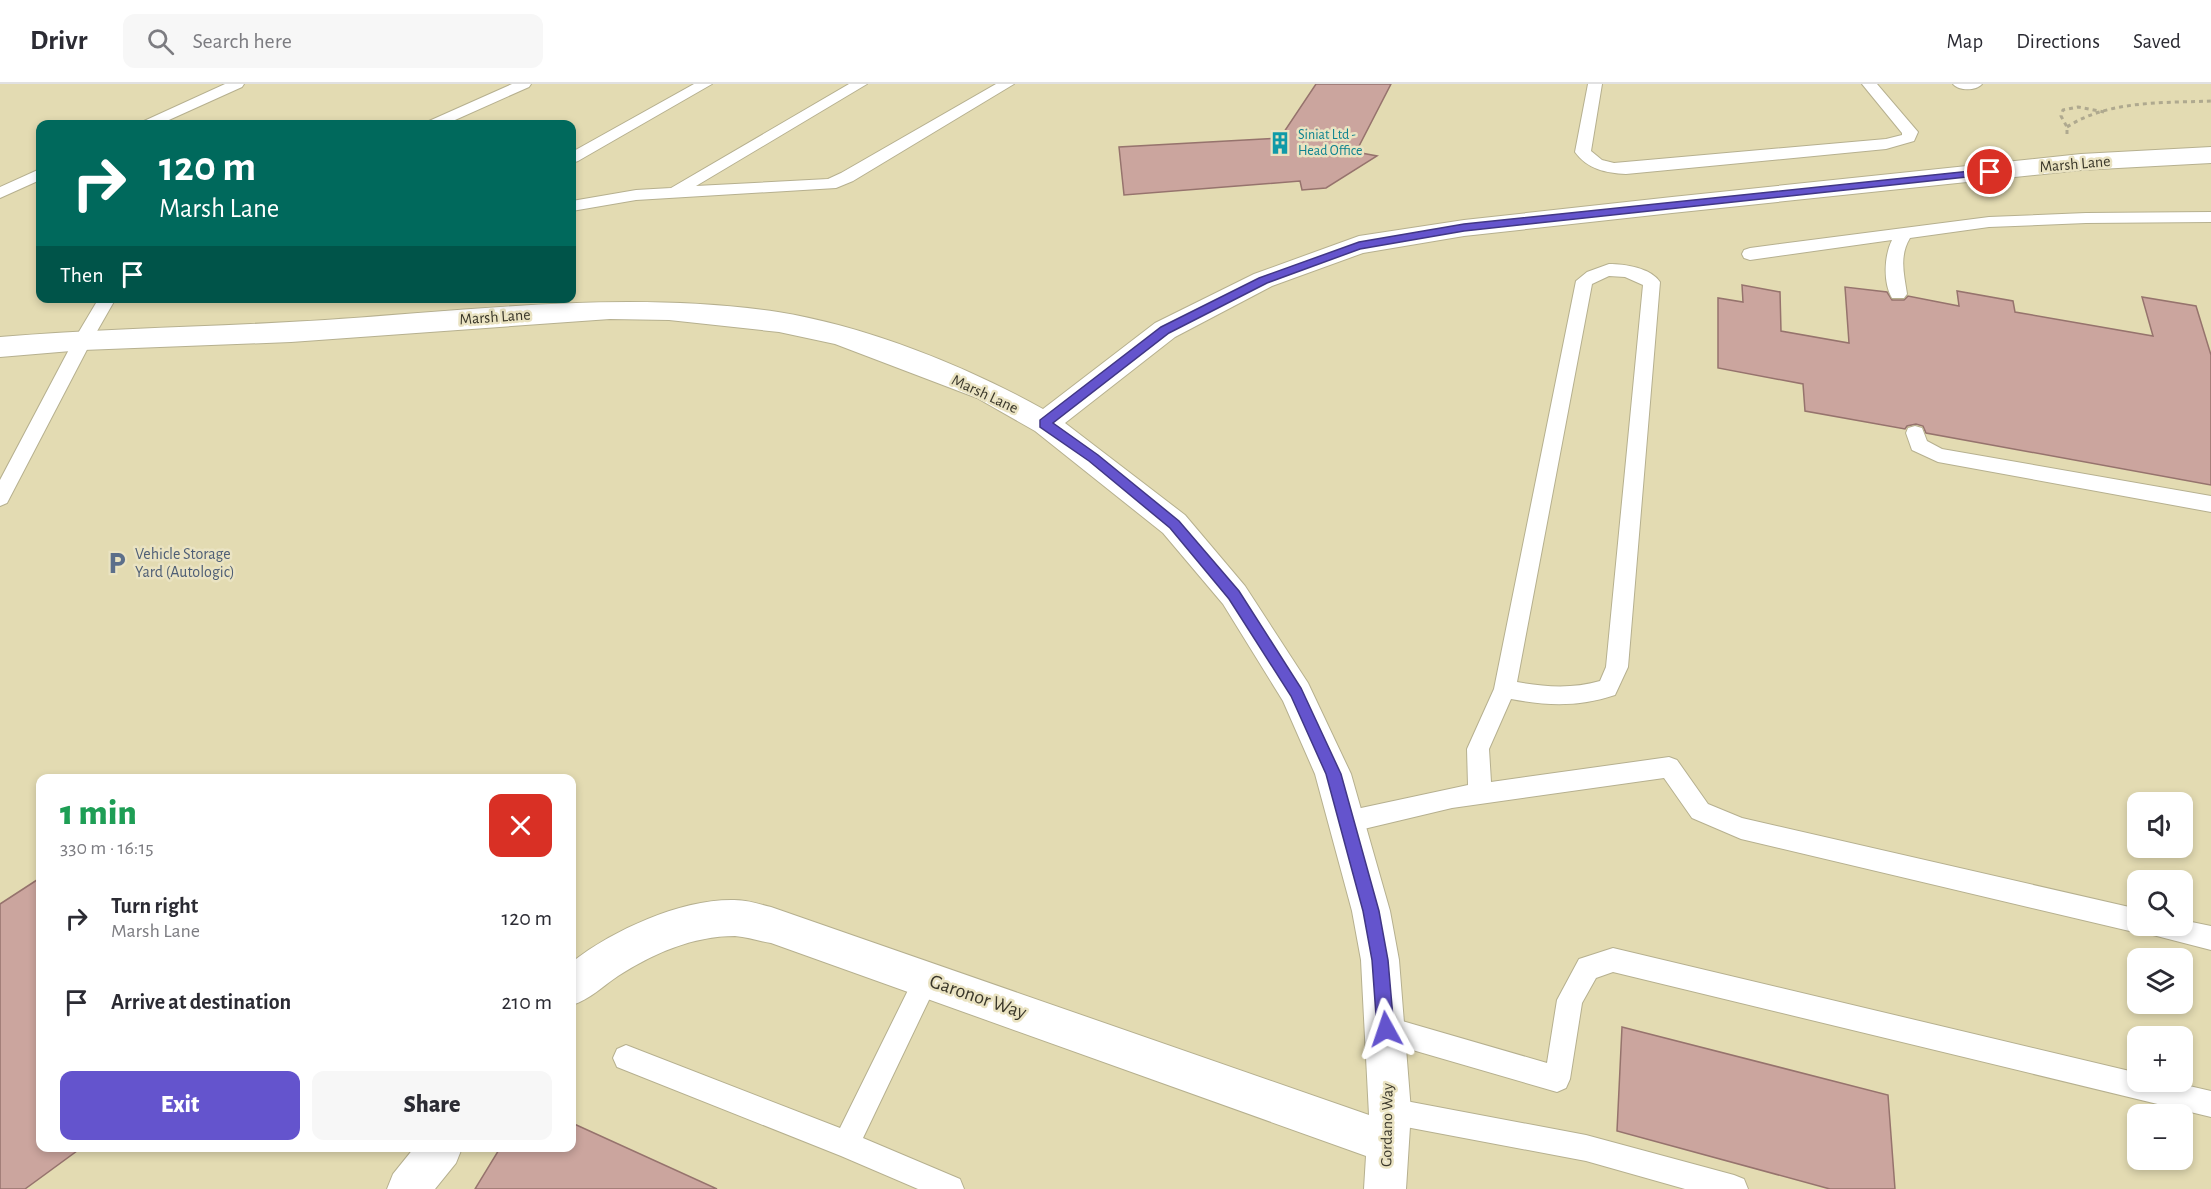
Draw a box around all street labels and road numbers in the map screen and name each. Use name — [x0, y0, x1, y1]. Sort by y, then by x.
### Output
street label: Marsh Lane — [2039, 153, 2111, 175]
street label: Marsh Lane — [459, 307, 531, 327]
street label: Marsh Lane — [949, 372, 1021, 416]
street label: Garonor Way — [927, 971, 1029, 1023]
street label: Gordano Way — [1378, 1083, 1397, 1167]

